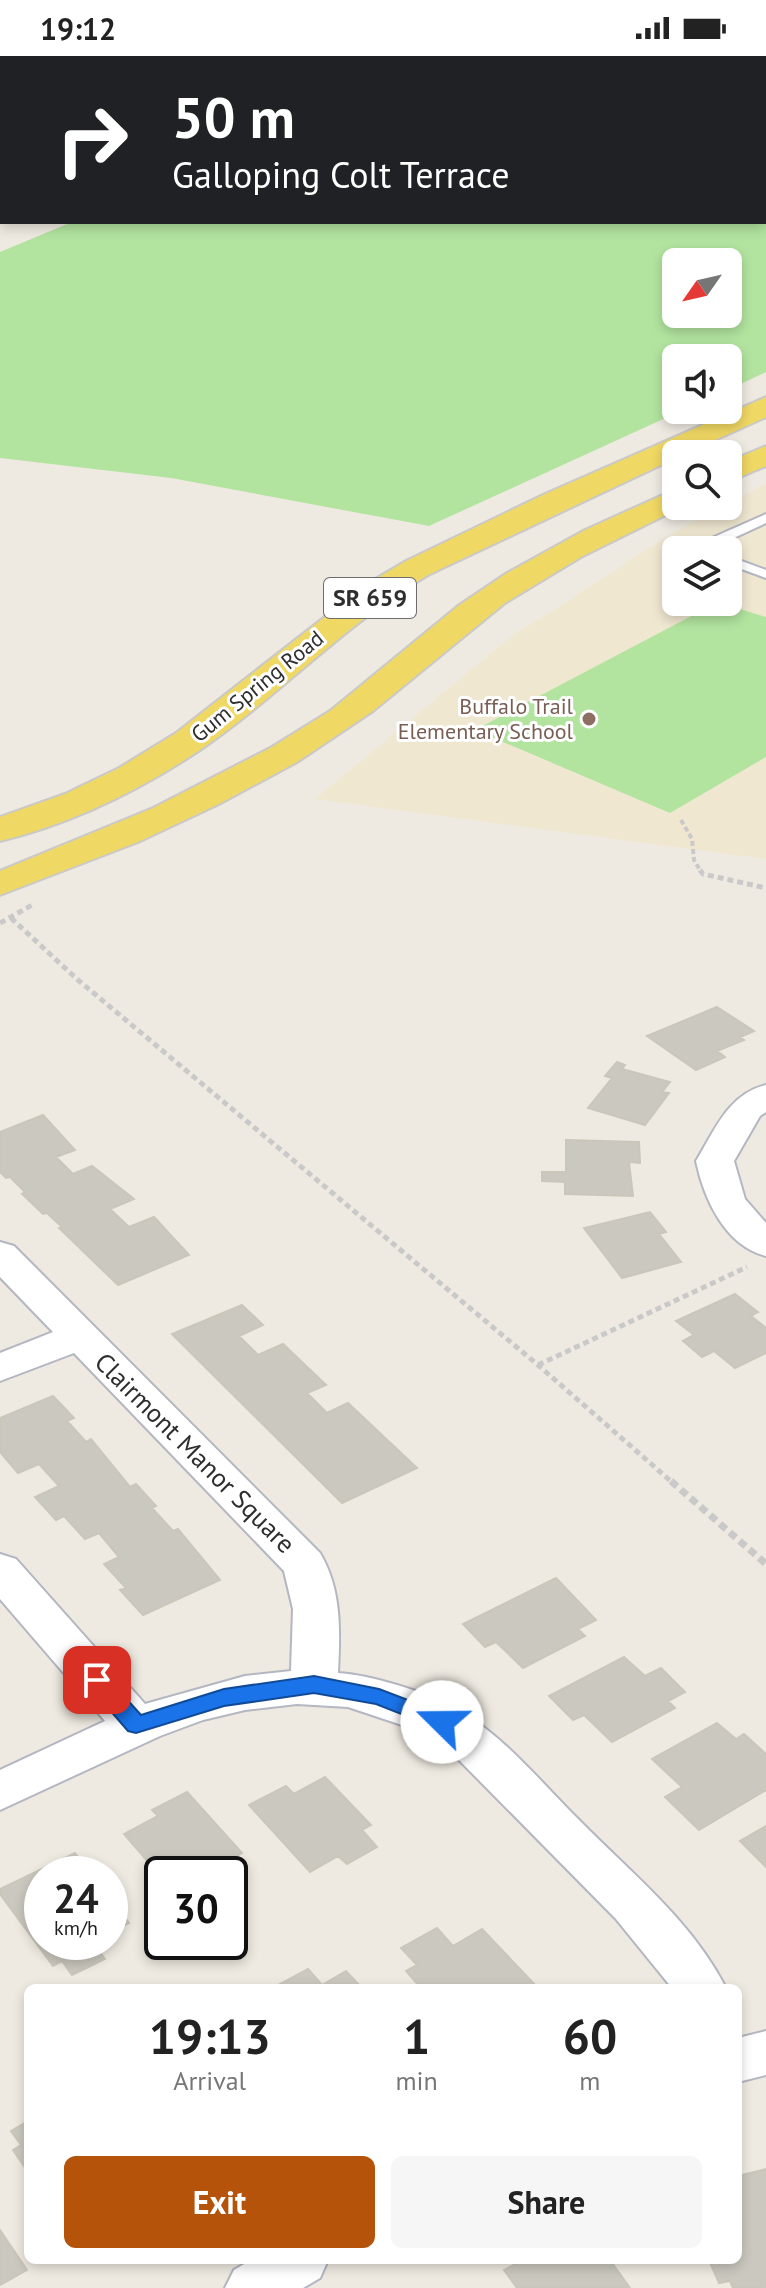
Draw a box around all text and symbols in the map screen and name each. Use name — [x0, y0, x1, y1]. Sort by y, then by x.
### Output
text: 19:12 — [40, 9, 116, 48]
text: 50 m — [172, 81, 295, 153]
icon: right — [40, 88, 144, 192]
text: Galloping Colt Terrace — [172, 151, 509, 198]
north arrow — [662, 248, 742, 328]
map controls — [662, 248, 742, 616]
button: sound — [662, 344, 742, 424]
button: search — [662, 440, 742, 520]
button: layers — [662, 536, 742, 616]
road number: SR 659 — [324, 578, 416, 618]
street label: Gum Spring Road — [185, 624, 329, 748]
place label: Buffalo Trail Elementary School — [398, 692, 574, 745]
marker: Buffalo Trail Elementary School — [580, 710, 598, 728]
street label: Clairmont Manor Square — [88, 1345, 303, 1560]
pin — [63, 1646, 131, 1714]
icon: arrive — [75, 1658, 119, 1702]
position arrow — [400, 1680, 484, 1764]
speed limit sign: 30 — [144, 1856, 248, 1960]
text: 24 — [53, 1872, 99, 1924]
text: km/h — [54, 1915, 98, 1941]
text: 19:13 — [149, 2005, 271, 2067]
text: 1 — [403, 2005, 430, 2067]
text: 60 — [563, 2005, 617, 2067]
text: Arrival — [173, 2064, 246, 2097]
text: min — [396, 2064, 438, 2097]
text: m — [579, 2064, 600, 2097]
button: Exit — [64, 2156, 375, 2248]
button: Share — [391, 2156, 702, 2248]

